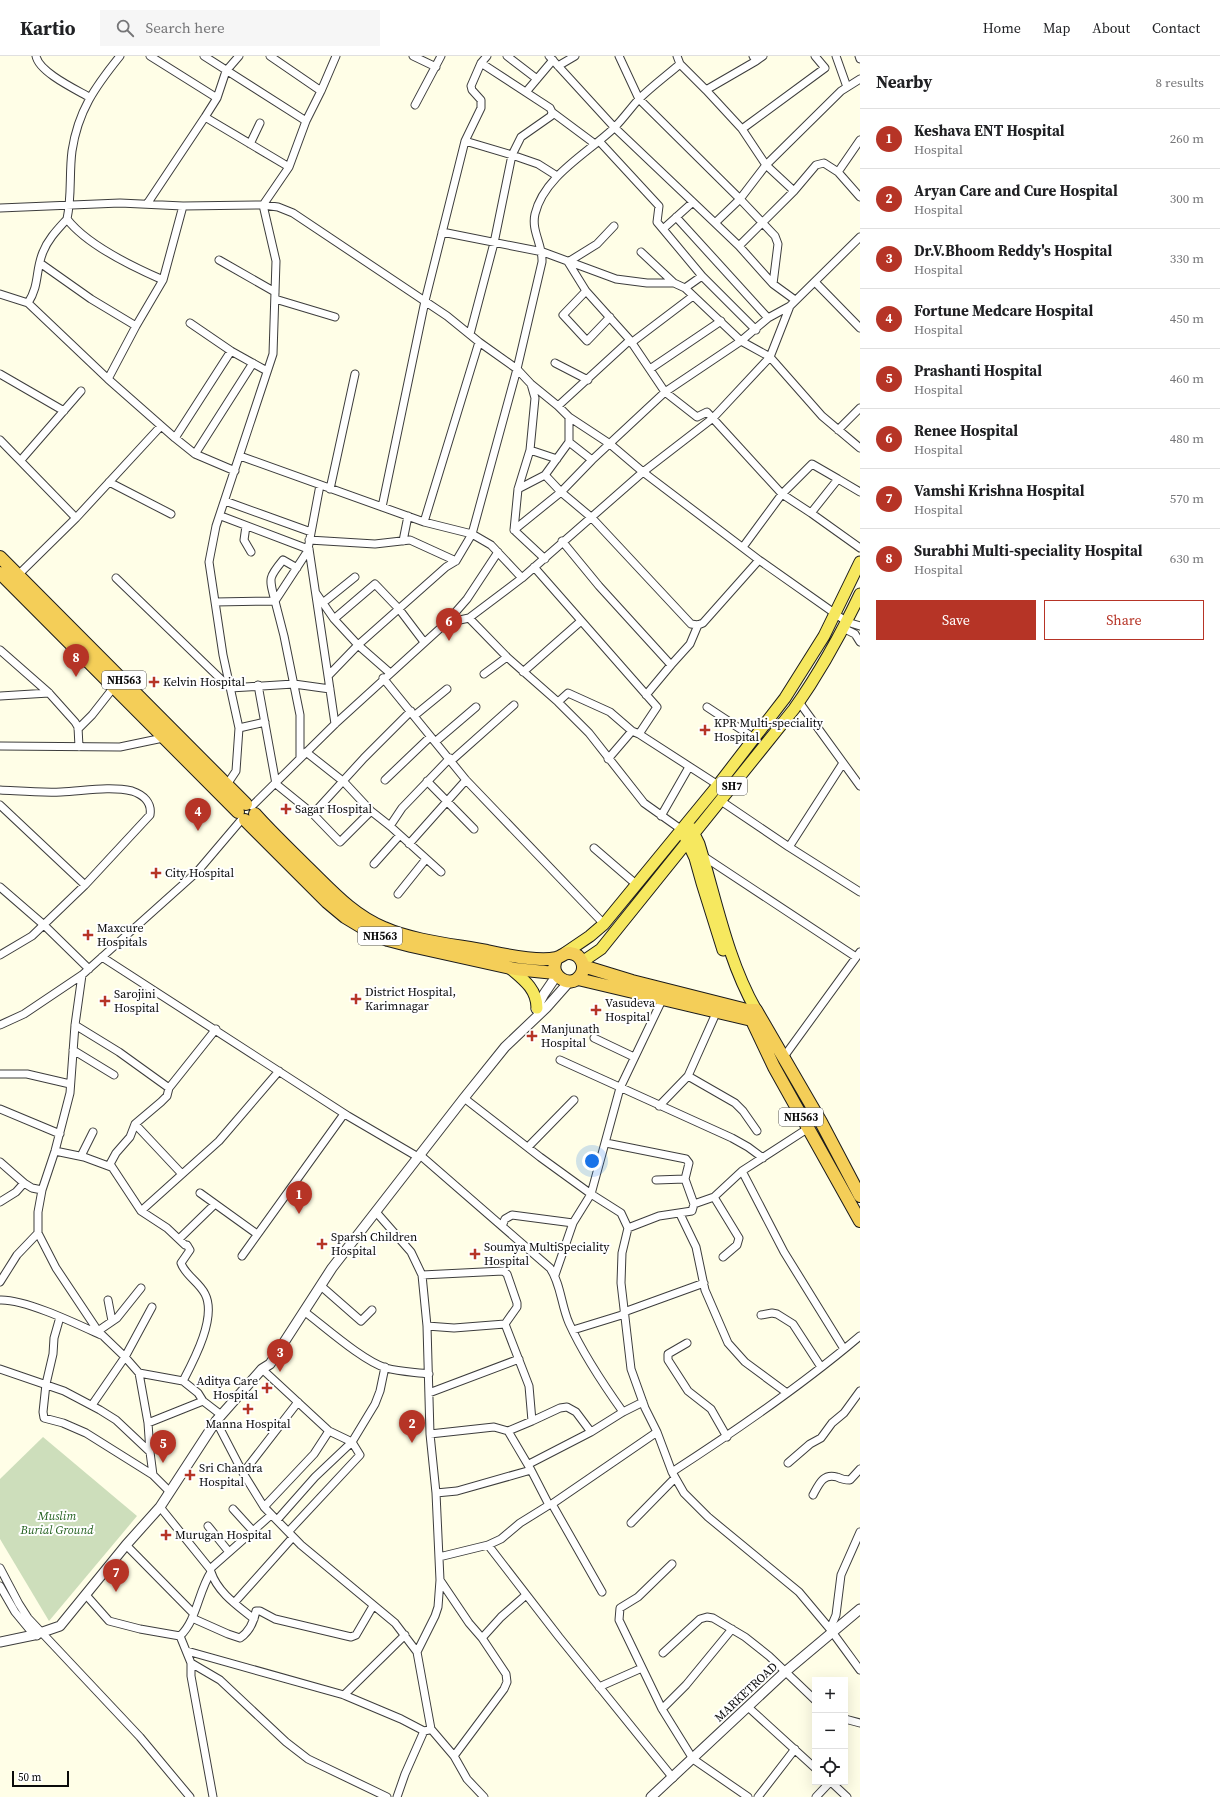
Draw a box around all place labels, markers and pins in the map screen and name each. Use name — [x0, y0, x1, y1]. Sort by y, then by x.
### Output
pin: 6 — [436, 608, 462, 641]
pin: 8 — [63, 644, 89, 677]
place label: Kelvin Hospital — [163, 674, 245, 690]
marker: Kelvin Hospital — [148, 676, 160, 688]
place label: KPR Multi-speciality Hospital — [714, 715, 824, 745]
marker: KPR Multi-speciality Hospital — [699, 724, 711, 736]
pin: 4 — [185, 798, 211, 831]
place label: Sagar Hospital — [295, 801, 373, 817]
marker: Sagar Hospital — [280, 803, 292, 815]
place label: City Hospital — [165, 865, 234, 881]
marker: City Hospital — [150, 867, 162, 879]
place label: Maxcure Hospitals — [97, 920, 147, 950]
marker: Maxcure Hospitals — [82, 929, 94, 941]
place label: District Hospital, Karimnagar — [365, 984, 456, 1014]
place label: Sarojini Hospital — [114, 986, 159, 1016]
marker: District Hospital, Karimnagar — [350, 993, 362, 1005]
marker: Sarojini Hospital — [99, 995, 111, 1007]
place label: Vasudeva Hospital — [605, 995, 656, 1025]
marker: Vasudeva Hospital — [590, 1004, 602, 1016]
place label: Manjunath Hospital — [541, 1021, 600, 1051]
marker: Manjunath Hospital — [526, 1030, 538, 1042]
pin: 1 — [286, 1181, 312, 1214]
place label: Sparsh Children Hospital — [331, 1229, 417, 1259]
marker: Sparsh Children Hospital — [316, 1238, 328, 1250]
place label: Soumya MultiSpeciality Hospital — [484, 1239, 610, 1269]
marker: Soumya MultiSpeciality Hospital — [469, 1248, 481, 1260]
pin: 3 — [267, 1339, 293, 1372]
place label: Aditya Care Hospital — [196, 1373, 258, 1403]
marker: Aditya Care Hospital — [261, 1382, 273, 1394]
marker: Manna Hospital — [242, 1403, 254, 1415]
pin: 2 — [399, 1410, 425, 1443]
place label: Manna Hospital — [205, 1416, 291, 1432]
pin: 5 — [150, 1430, 176, 1463]
place label: Sri Chandra Hospital — [199, 1460, 263, 1490]
marker: Sri Chandra Hospital — [184, 1469, 196, 1481]
place label: Murugan Hospital — [175, 1527, 272, 1543]
marker: Murugan Hospital — [160, 1529, 172, 1541]
pin: 7 — [103, 1559, 129, 1592]

